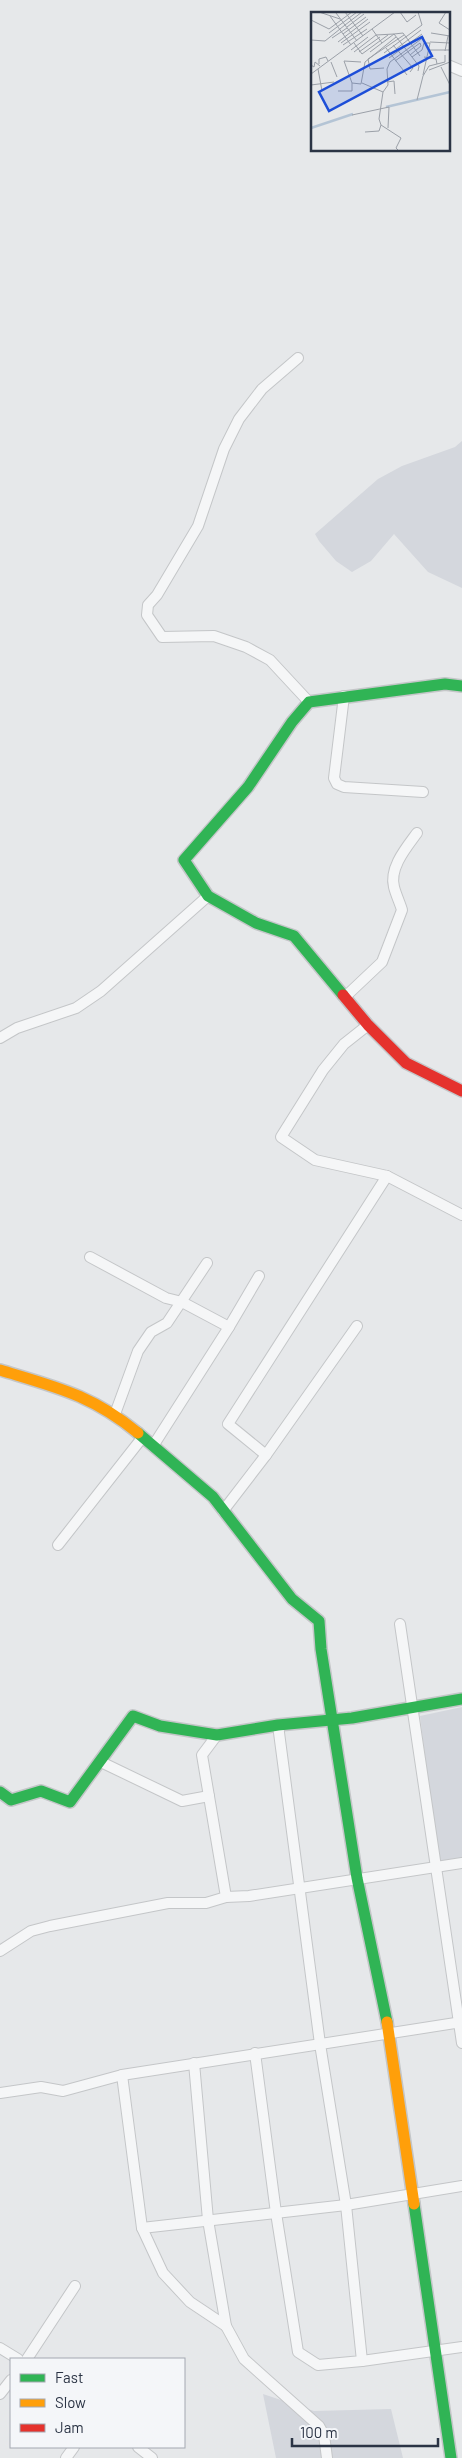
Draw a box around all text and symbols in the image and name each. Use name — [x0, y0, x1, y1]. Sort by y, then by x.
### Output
inset map — [311, 12, 450, 151]
legend — [10, 2358, 185, 2448]
text: Fast — [55, 2368, 83, 2386]
text: Slow — [55, 2393, 86, 2411]
scale bar — [292, 2416, 438, 2448]
text: Jam — [55, 2418, 84, 2436]
text: 100 m — [300, 2423, 338, 2441]

